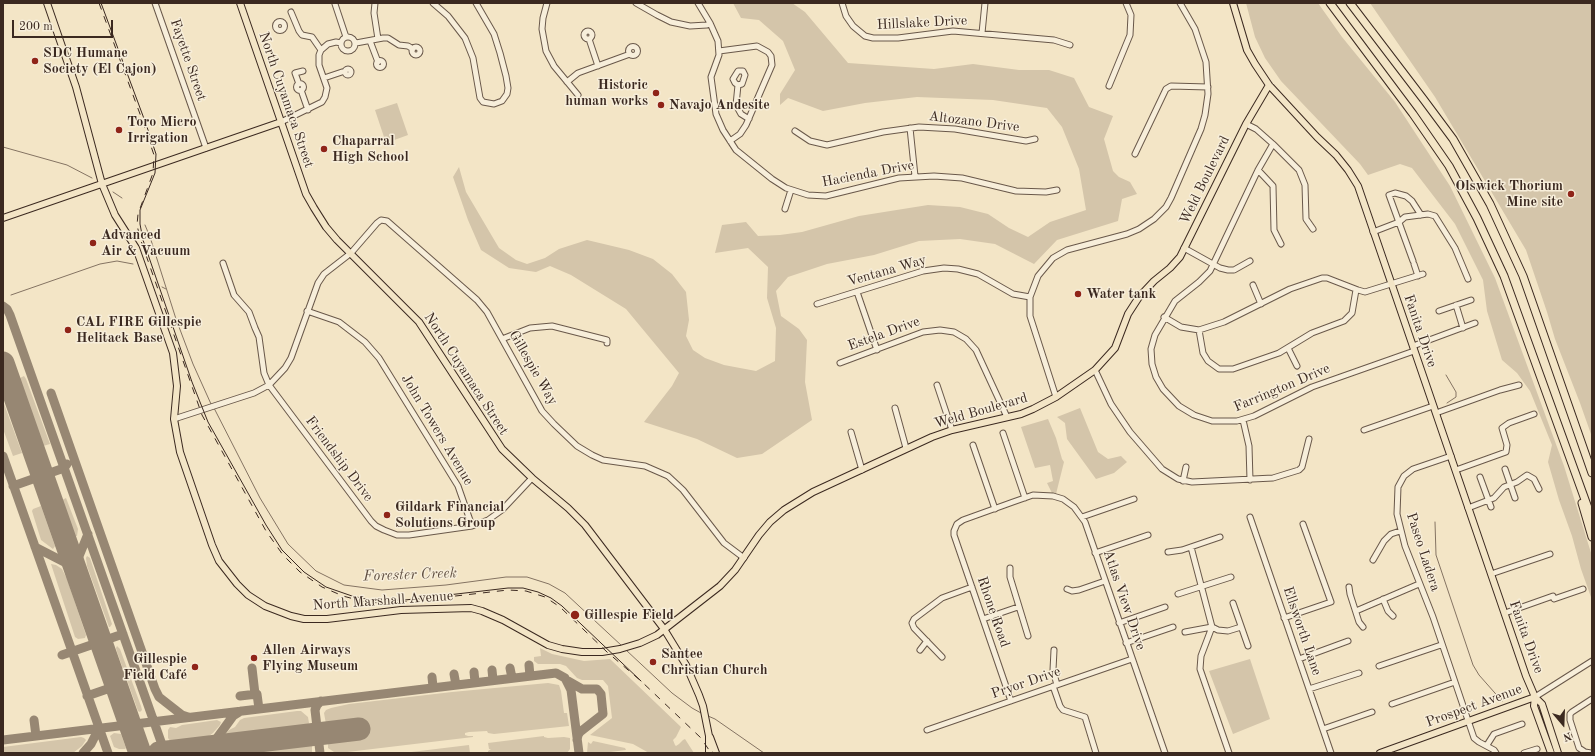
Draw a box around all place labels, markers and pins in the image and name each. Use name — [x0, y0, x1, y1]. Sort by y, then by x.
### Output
place label: SDC Humane Society (El Cajon) — [43, 45, 156, 78]
marker: SDC Humane Society (El Cajon) — [30, 56, 40, 66]
place label: Historic human works — [565, 77, 648, 110]
marker: Historic human works — [651, 88, 661, 98]
place label: Navajo Andesite — [669, 97, 770, 113]
marker: Navajo Andesite — [656, 100, 666, 110]
place label: Toro Micro Irrigation — [127, 114, 197, 146]
marker: Toro Micro Irrigation — [114, 125, 124, 135]
place label: Chaparral High School — [332, 133, 409, 166]
marker: Chaparral High School — [319, 144, 329, 154]
place label: Olswick Thorium Mine site — [1455, 178, 1563, 210]
marker: Olswick Thorium Mine site — [1566, 189, 1576, 199]
place label: Advanced Air & Vacuum — [101, 227, 190, 260]
marker: Advanced Air & Vacuum — [88, 238, 98, 248]
place label: Water tank — [1086, 286, 1156, 302]
marker: Water tank — [1073, 289, 1083, 299]
place label: CAL FIRE Gillespie Helitack Base — [76, 314, 201, 346]
marker: CAL FIRE Gillespie Helitack Base — [63, 325, 73, 335]
place label: Gildark Financial Solutions Group — [395, 499, 504, 532]
marker: Gildark Financial Solutions Group — [382, 510, 392, 520]
place label: Gillespie Field — [584, 607, 674, 623]
marker: Gillespie Field — [569, 609, 581, 621]
place label: Allen Airways Flying Museum — [262, 642, 358, 674]
place label: Santee Christian Church — [661, 646, 768, 678]
place label: Gillespie Field Café — [123, 651, 187, 684]
marker: Allen Airways Flying Museum — [249, 653, 259, 663]
marker: Santee Christian Church — [648, 657, 658, 667]
marker: Gillespie Field Café — [190, 662, 200, 672]

